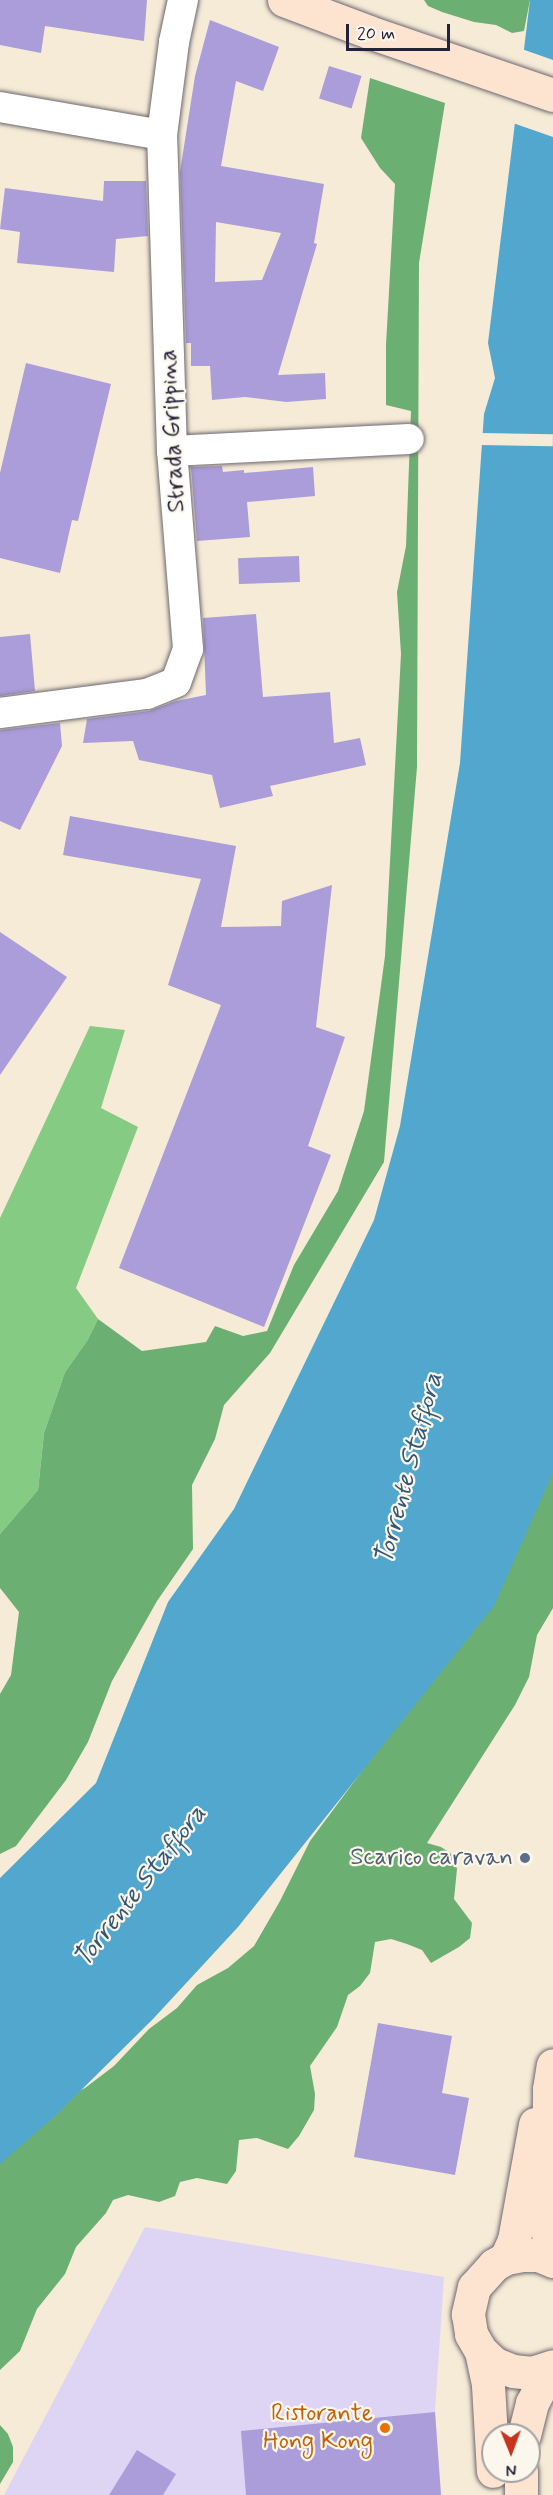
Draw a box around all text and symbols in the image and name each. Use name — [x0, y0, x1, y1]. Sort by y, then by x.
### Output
scale bar — [349, 12, 452, 50]
text: 20 m — [357, 22, 395, 46]
street label: Strada Grippina — [154, 351, 192, 511]
water label: Torrente Staffora — [370, 1373, 450, 1565]
water label: Torrente Staffora — [70, 1802, 212, 1972]
place label: Scarico caravan — [355, 1844, 513, 1872]
marker: Scarico caravan — [518, 1851, 532, 1865]
place label: Ristorante Hong Kong — [263, 2400, 373, 2456]
marker: Ristorante Hong Kong — [378, 2421, 392, 2435]
north arrow — [481, 2423, 541, 2483]
text: N — [506, 2459, 517, 2480]

